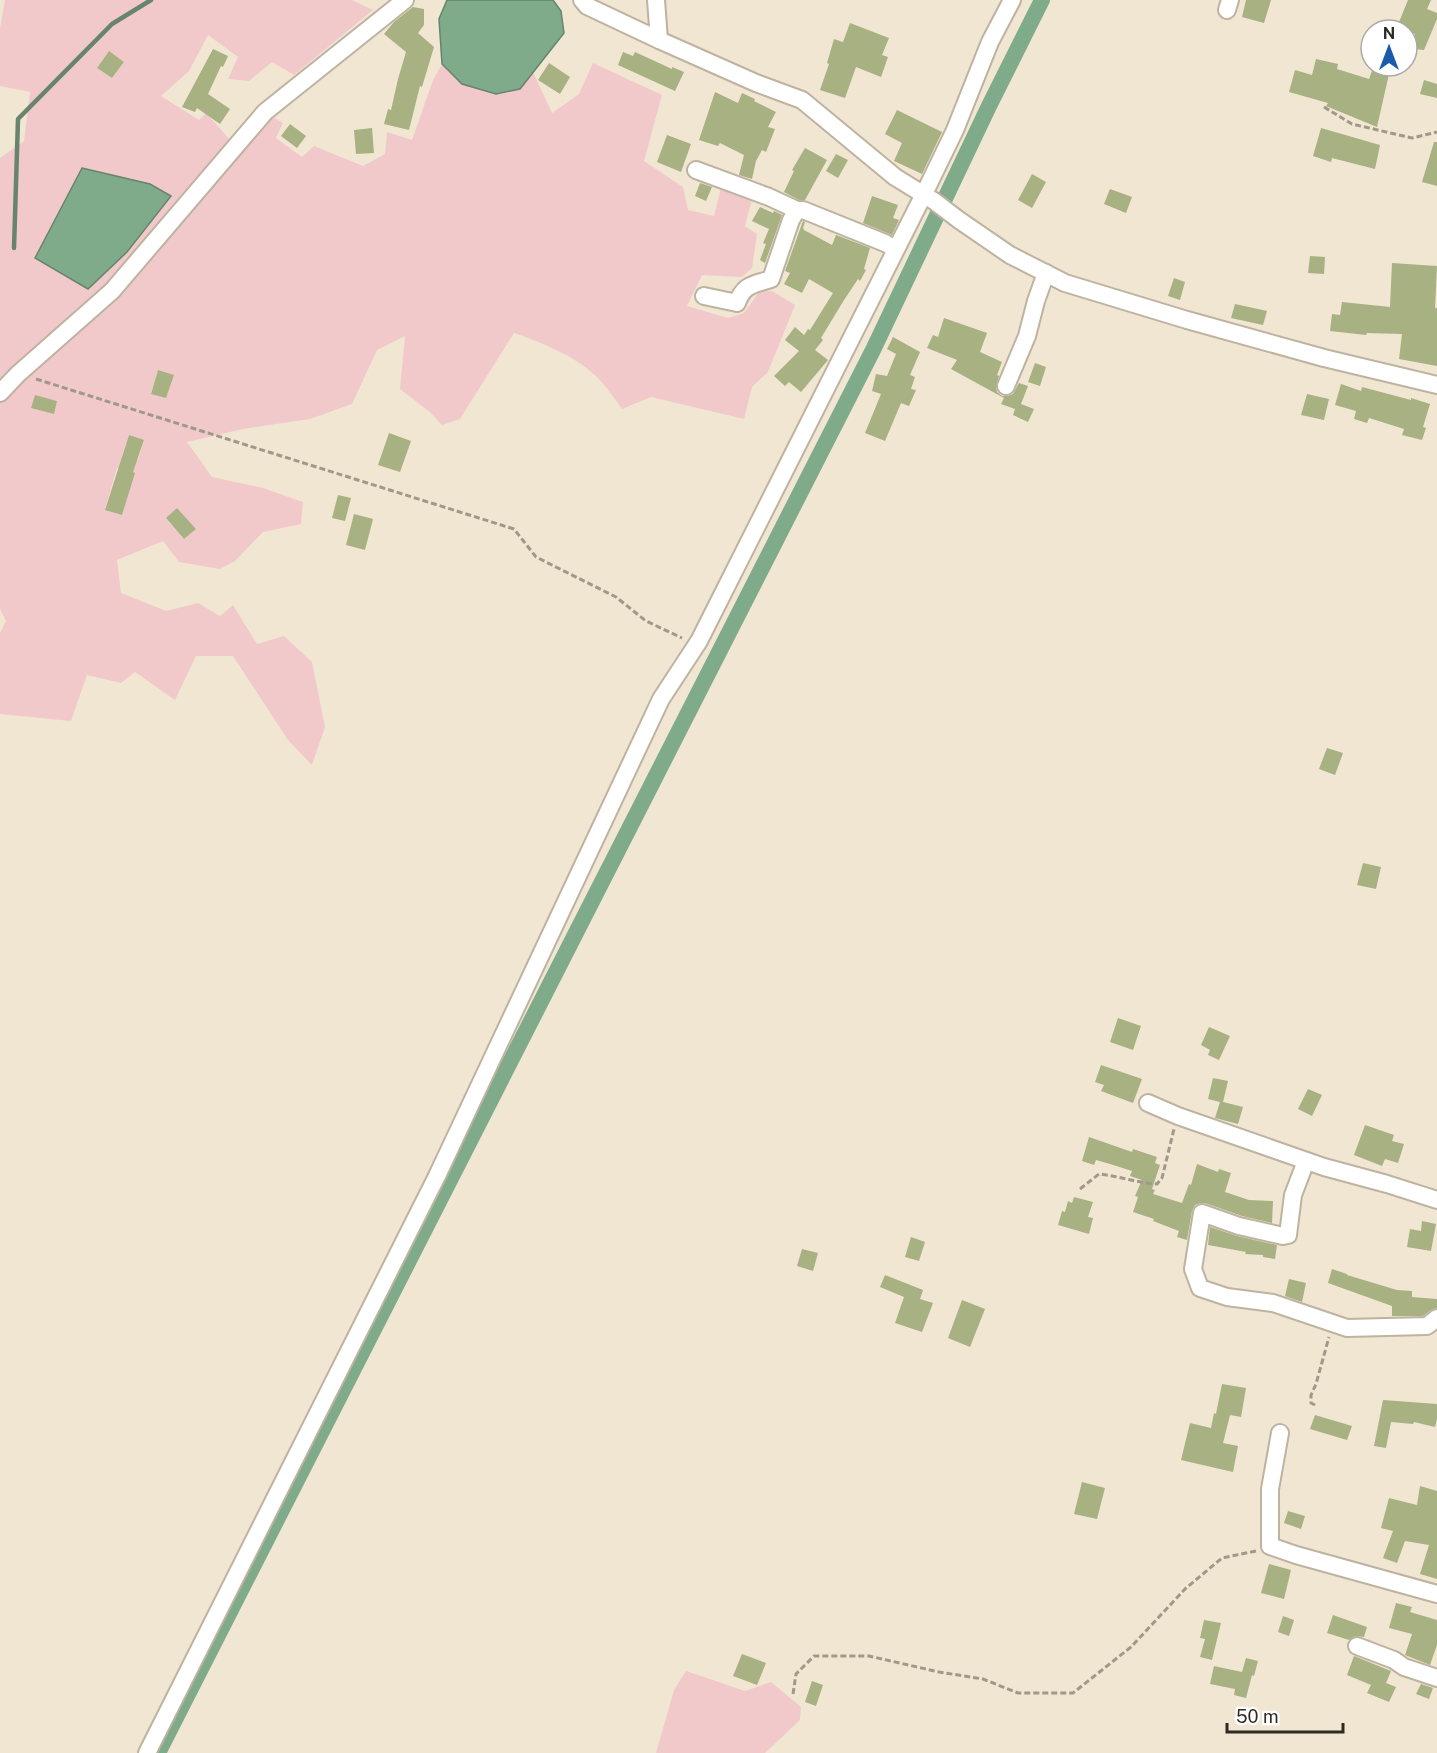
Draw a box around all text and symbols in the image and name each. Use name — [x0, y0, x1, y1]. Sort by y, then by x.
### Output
north arrow — [1359, 18, 1419, 78]
text: N — [1383, 24, 1395, 43]
scale bar — [1227, 1696, 1342, 1734]
text: 50 m — [1236, 1706, 1279, 1727]

